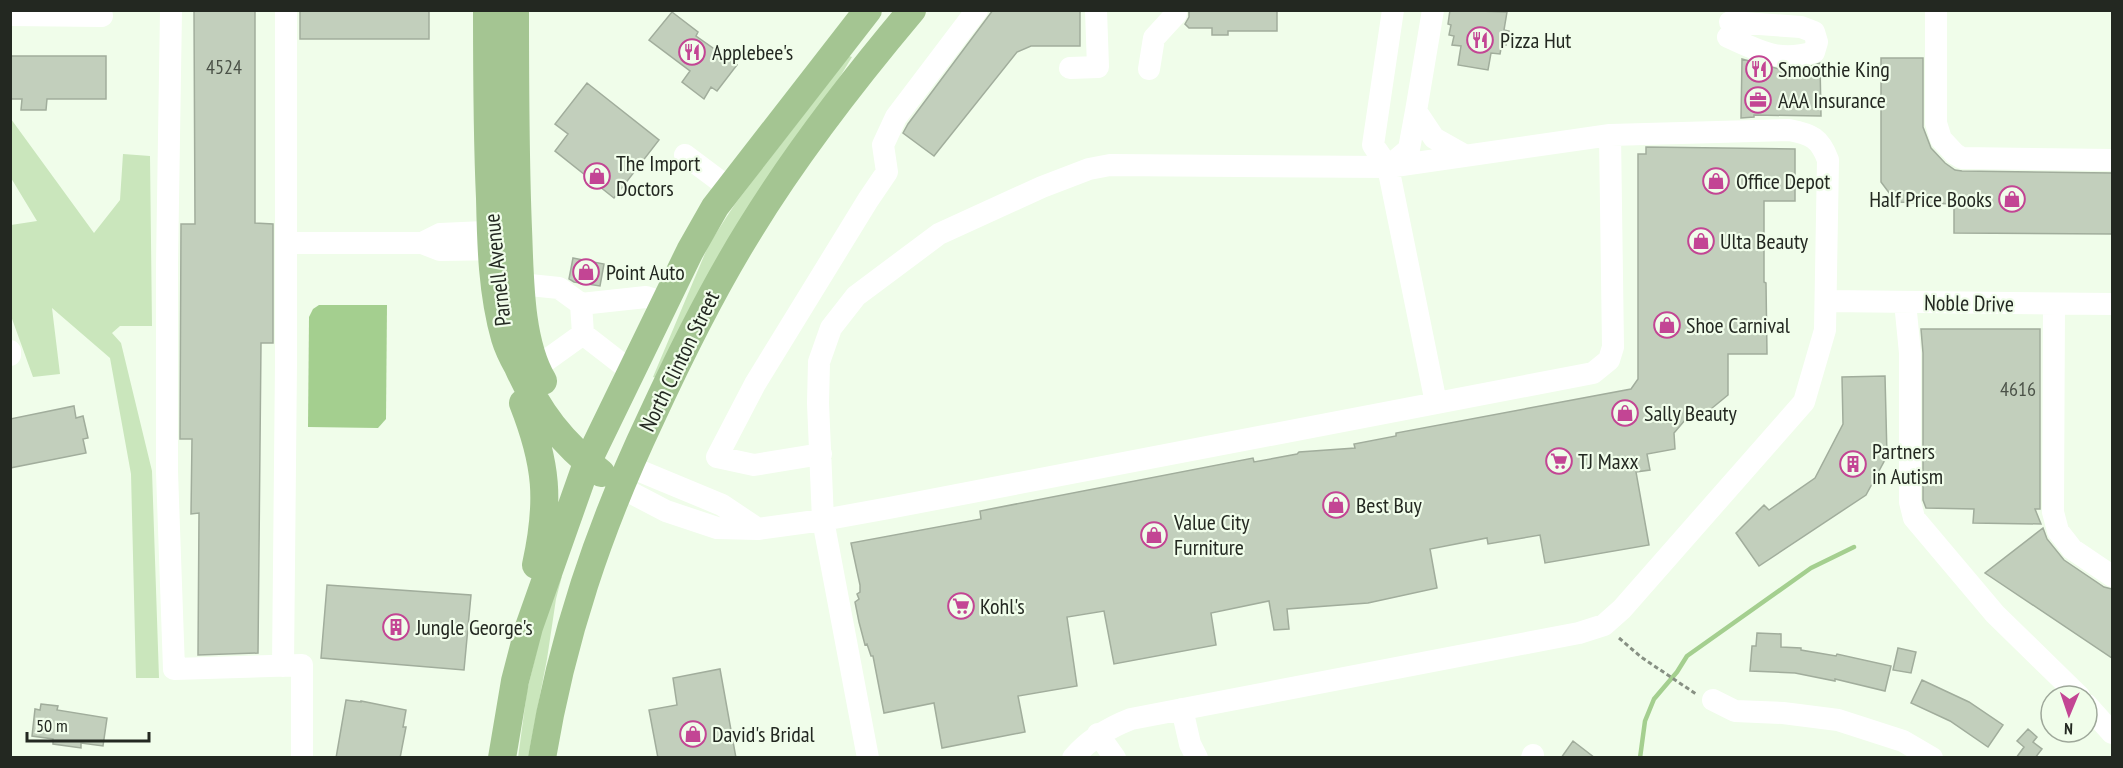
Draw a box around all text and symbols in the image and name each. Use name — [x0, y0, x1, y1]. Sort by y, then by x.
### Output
restaurant icon: Pizza Hut — [1465, 25, 1495, 55]
place label: Pizza Hut — [1500, 26, 1571, 54]
restaurant icon: Applebee's — [677, 37, 707, 67]
place label: Applebee's — [712, 38, 793, 66]
house number: 4524 — [206, 54, 242, 80]
restaurant icon: Smoothie King — [1744, 54, 1774, 84]
place label: Smoothie King — [1778, 55, 1890, 83]
office icon: AAA Insurance — [1743, 85, 1773, 115]
place label: AAA Insurance — [1778, 86, 1886, 114]
place label: The Import Doctors — [616, 149, 700, 202]
shop icon: The Import Doctors — [582, 161, 612, 191]
shop icon: Office Depot — [1701, 166, 1731, 196]
place label: Office Depot — [1736, 167, 1830, 195]
shop icon: Half Price Books — [1997, 184, 2027, 214]
place label: Half Price Books — [1869, 185, 1992, 213]
street label: Parnell Avenue — [477, 212, 517, 328]
shop icon: Ulta Beauty — [1686, 226, 1716, 256]
place label: Ulta Beauty — [1720, 227, 1809, 255]
shop icon: Point Auto — [571, 257, 601, 287]
place label: Point Auto — [606, 258, 685, 286]
street label: North Clinton Street — [633, 286, 725, 436]
street label: Noble Drive — [1924, 288, 2014, 318]
shop icon: Shoe Carnival — [1652, 310, 1682, 340]
place label: Shoe Carnival — [1686, 311, 1791, 339]
house number: 4616 — [2000, 376, 2036, 402]
shop icon: Sally Beauty — [1610, 398, 1640, 428]
place label: Sally Beauty — [1644, 399, 1737, 427]
place label: Partners in Autism — [1872, 437, 1943, 490]
supermarket icon: TJ Maxx — [1544, 446, 1574, 476]
place label: TJ Maxx — [1578, 447, 1638, 475]
building icon: Partners in Autism — [1838, 449, 1868, 479]
shop icon: Best Buy — [1321, 490, 1351, 520]
place label: Best Buy — [1356, 491, 1423, 519]
place label: Value City Furniture — [1173, 508, 1250, 561]
shop icon: Value City Furniture — [1139, 520, 1169, 550]
supermarket icon: Kohl's — [946, 591, 976, 621]
place label: Kohl's — [980, 592, 1025, 620]
building icon: Jungle George's — [381, 612, 411, 642]
place label: Jungle George's — [415, 613, 533, 641]
north arrow — [2039, 684, 2099, 744]
scale bar — [27, 705, 148, 743]
text: 50 m — [36, 714, 68, 737]
shop icon: David's Bridal — [678, 719, 708, 749]
text: N — [2064, 719, 2073, 739]
place label: David's Bridal — [712, 720, 816, 748]

